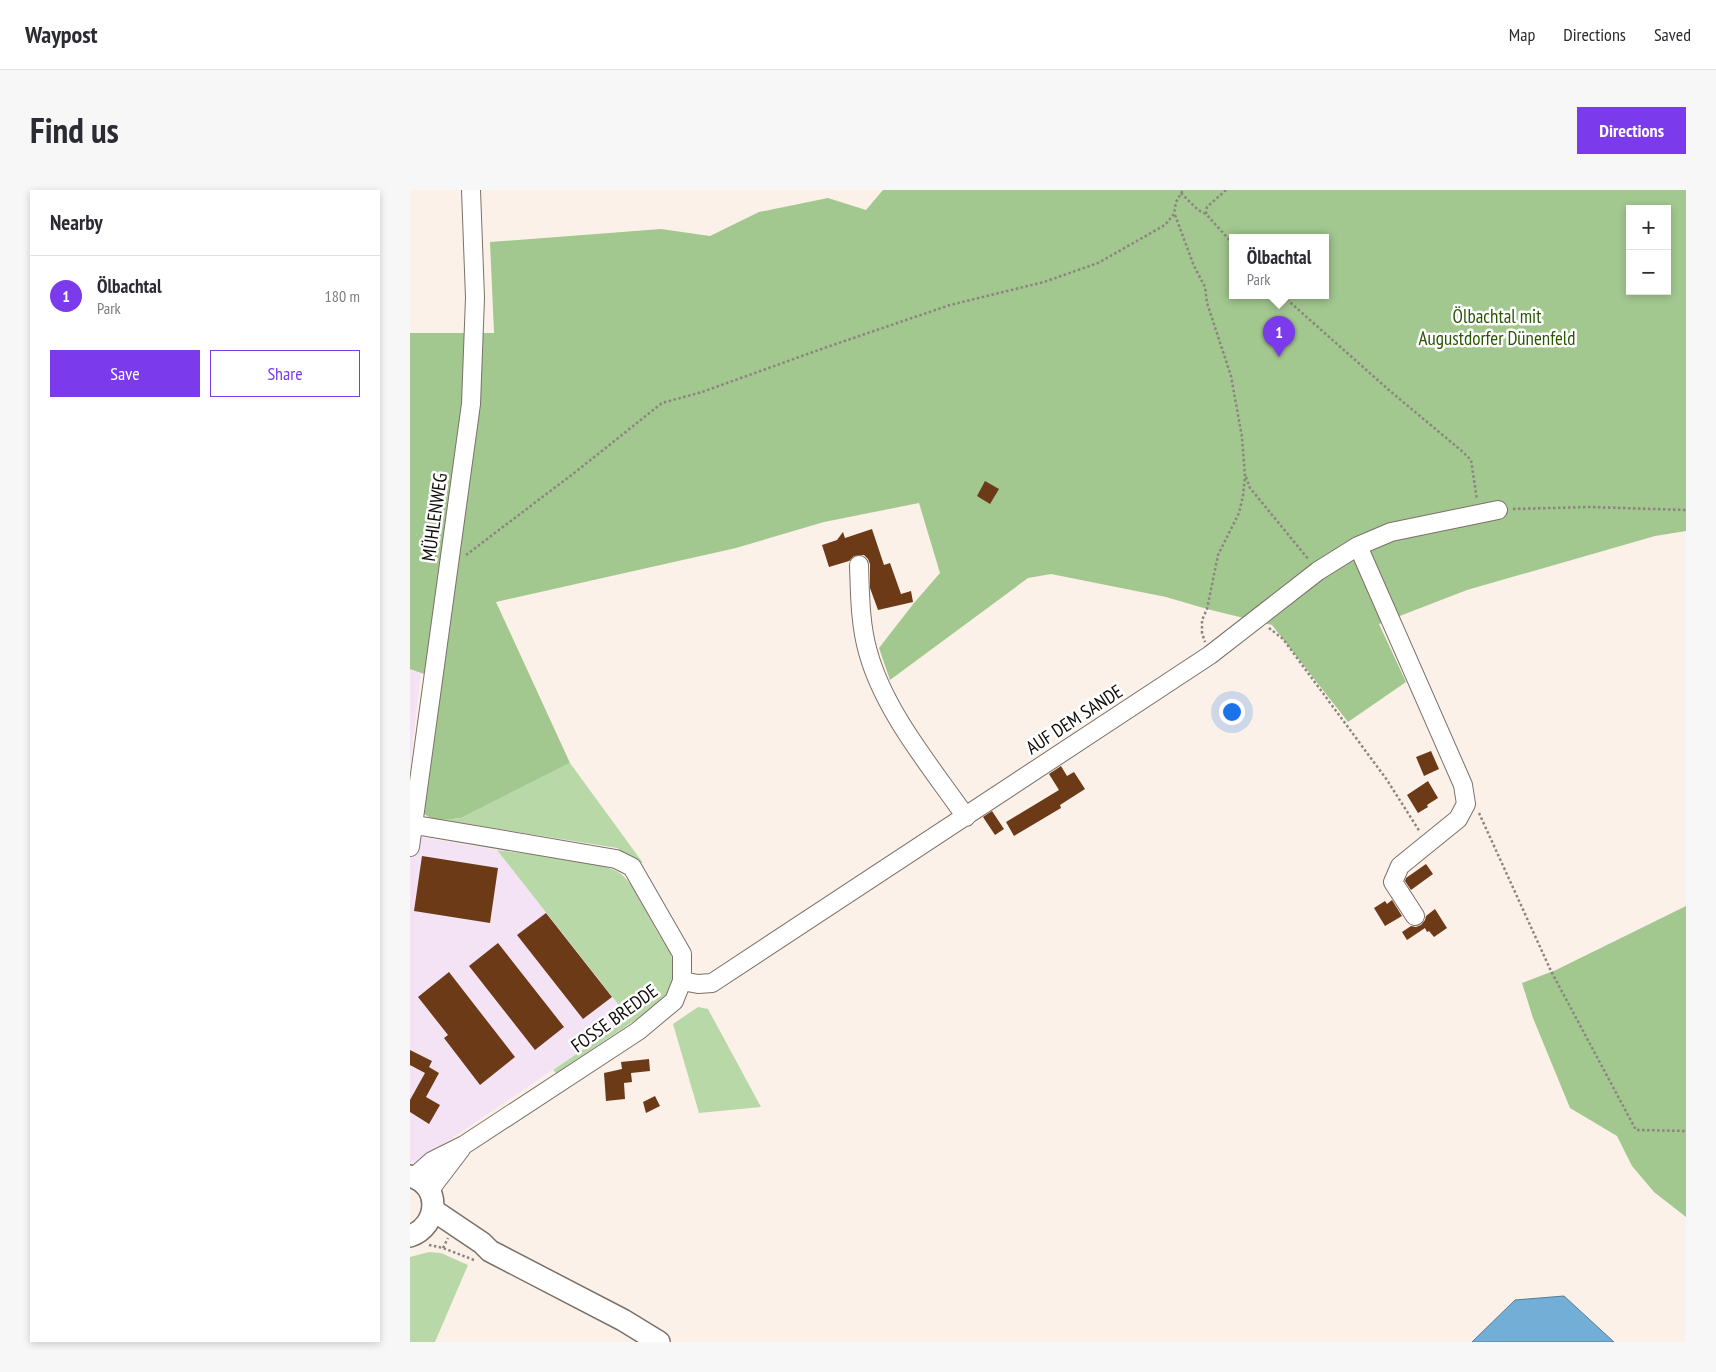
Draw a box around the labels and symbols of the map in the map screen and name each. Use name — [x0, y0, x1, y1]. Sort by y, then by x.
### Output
park label: Ölbachtal mit Augustdorfer Dünenfeld — [1419, 304, 1575, 350]
pin: 1 — [1263, 316, 1295, 357]
street label: MÜHLENWEG — [416, 471, 452, 563]
street label: AUF DEM SANDE — [1021, 679, 1127, 759]
your location — [1219, 699, 1245, 725]
street label: FOSSE BREDDE — [566, 979, 662, 1057]

